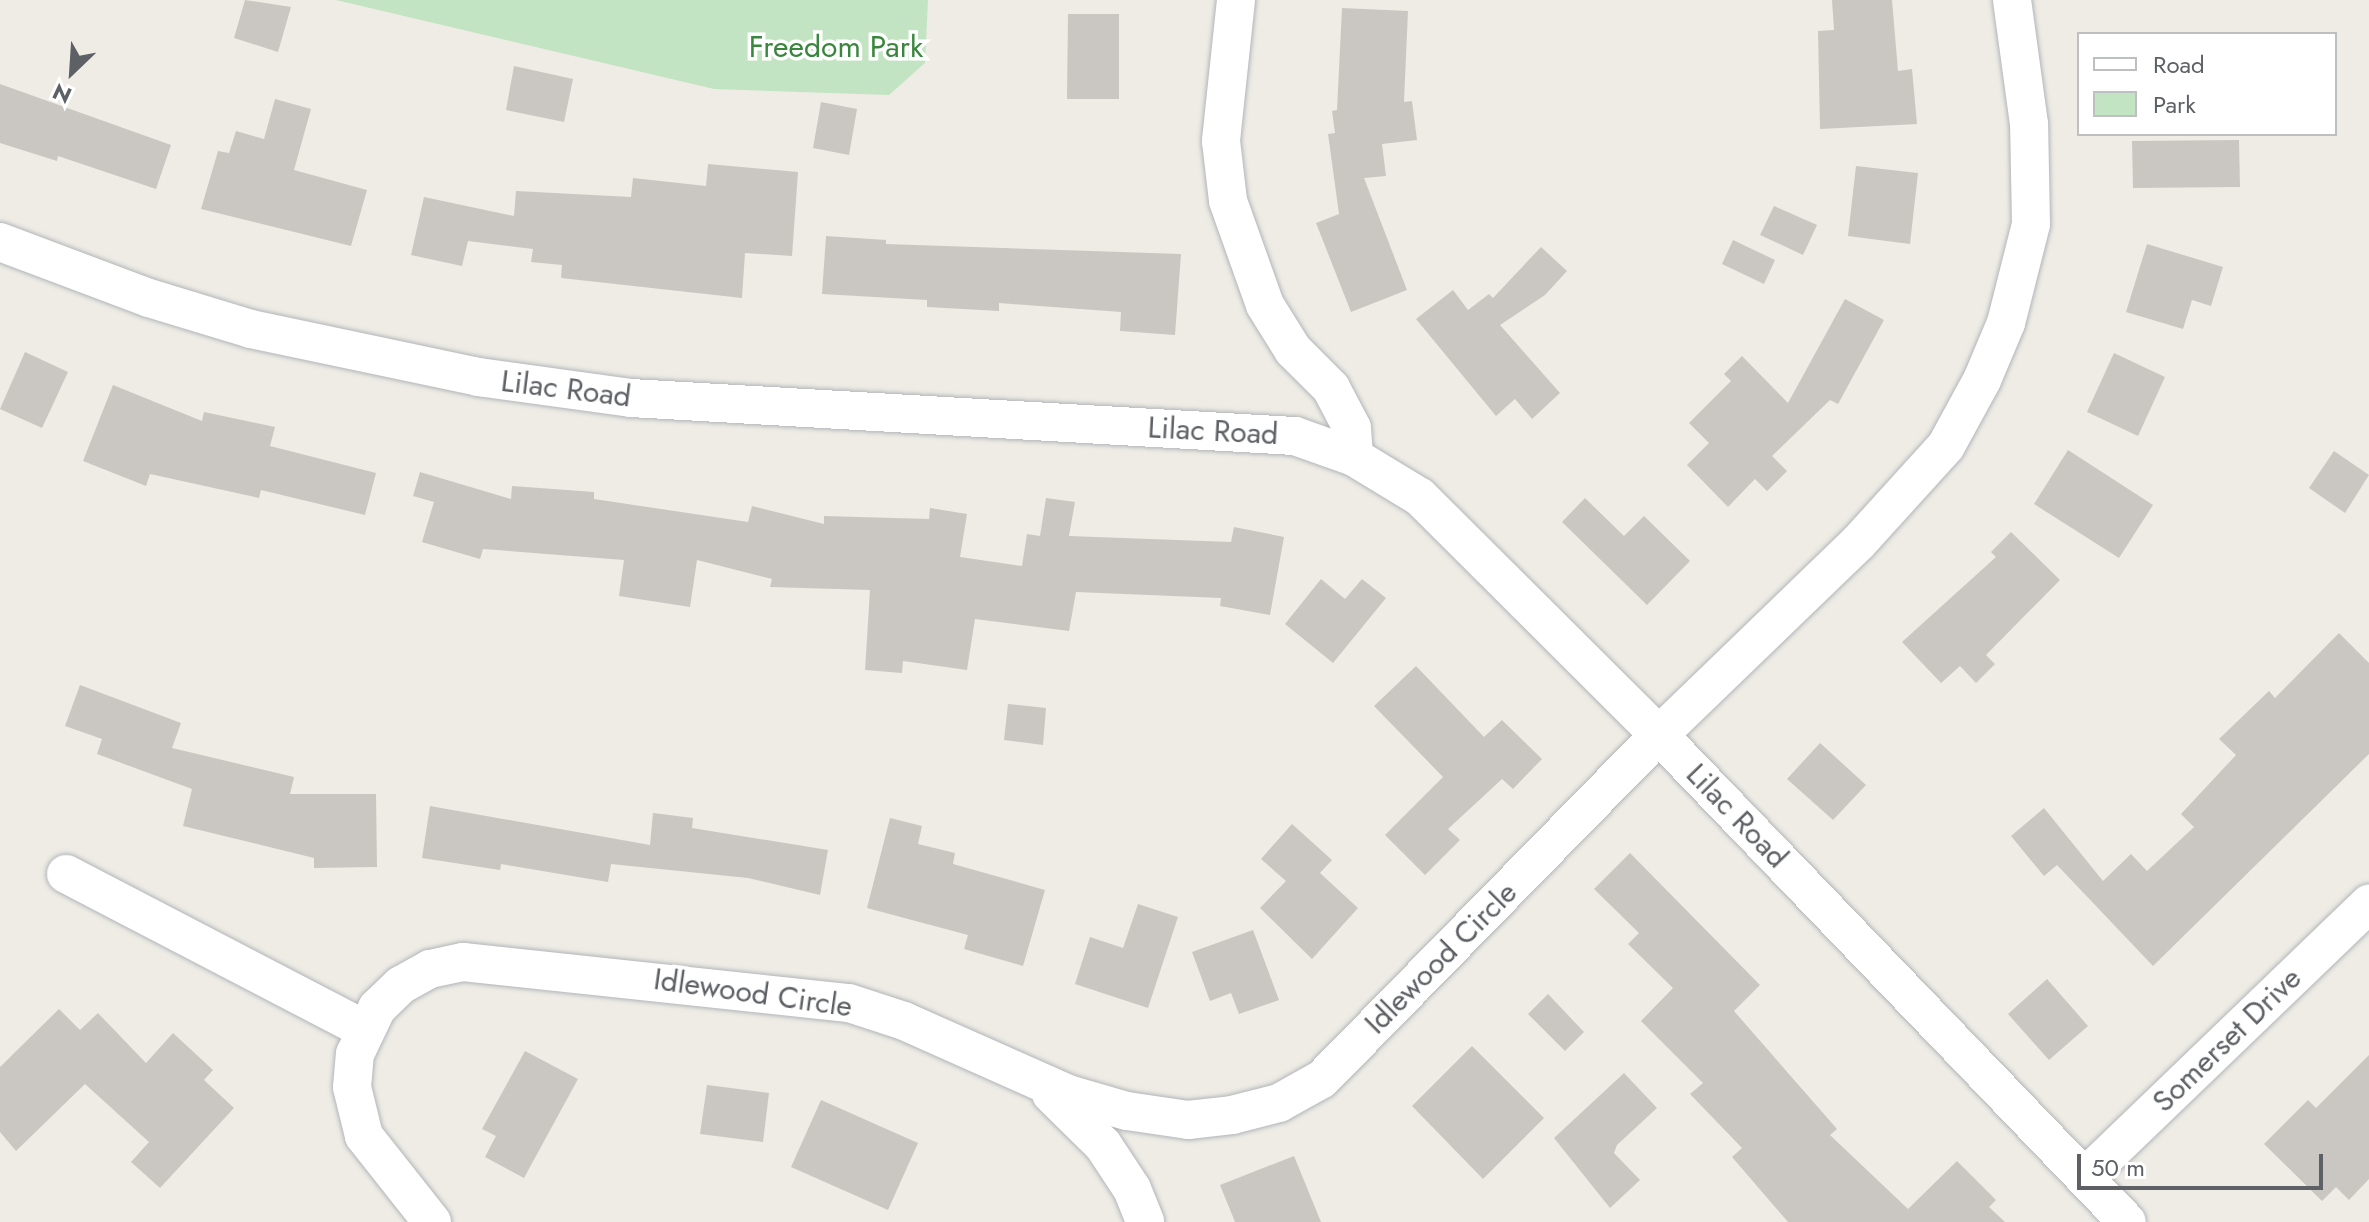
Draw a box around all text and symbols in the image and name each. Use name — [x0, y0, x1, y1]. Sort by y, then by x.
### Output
park label: Freedom Park — [749, 29, 923, 65]
north arrow — [32, 32, 112, 112]
legend — [2077, 32, 2337, 136]
text: Road — [2153, 47, 2205, 82]
text: N — [47, 76, 77, 112]
text: Park — [2153, 87, 2196, 122]
street label: Lilac Road — [499, 363, 633, 415]
street label: Lilac Road — [1147, 410, 1279, 452]
street label: Lilac Road — [1679, 756, 1795, 876]
street label: Idlewood Circle — [1358, 875, 1524, 1041]
street label: Somerset Drive — [2145, 960, 2309, 1120]
street label: Idlewood Circle — [651, 961, 855, 1025]
scale bar — [2081, 1138, 2327, 1188]
text: 50 m — [2091, 1150, 2145, 1185]

